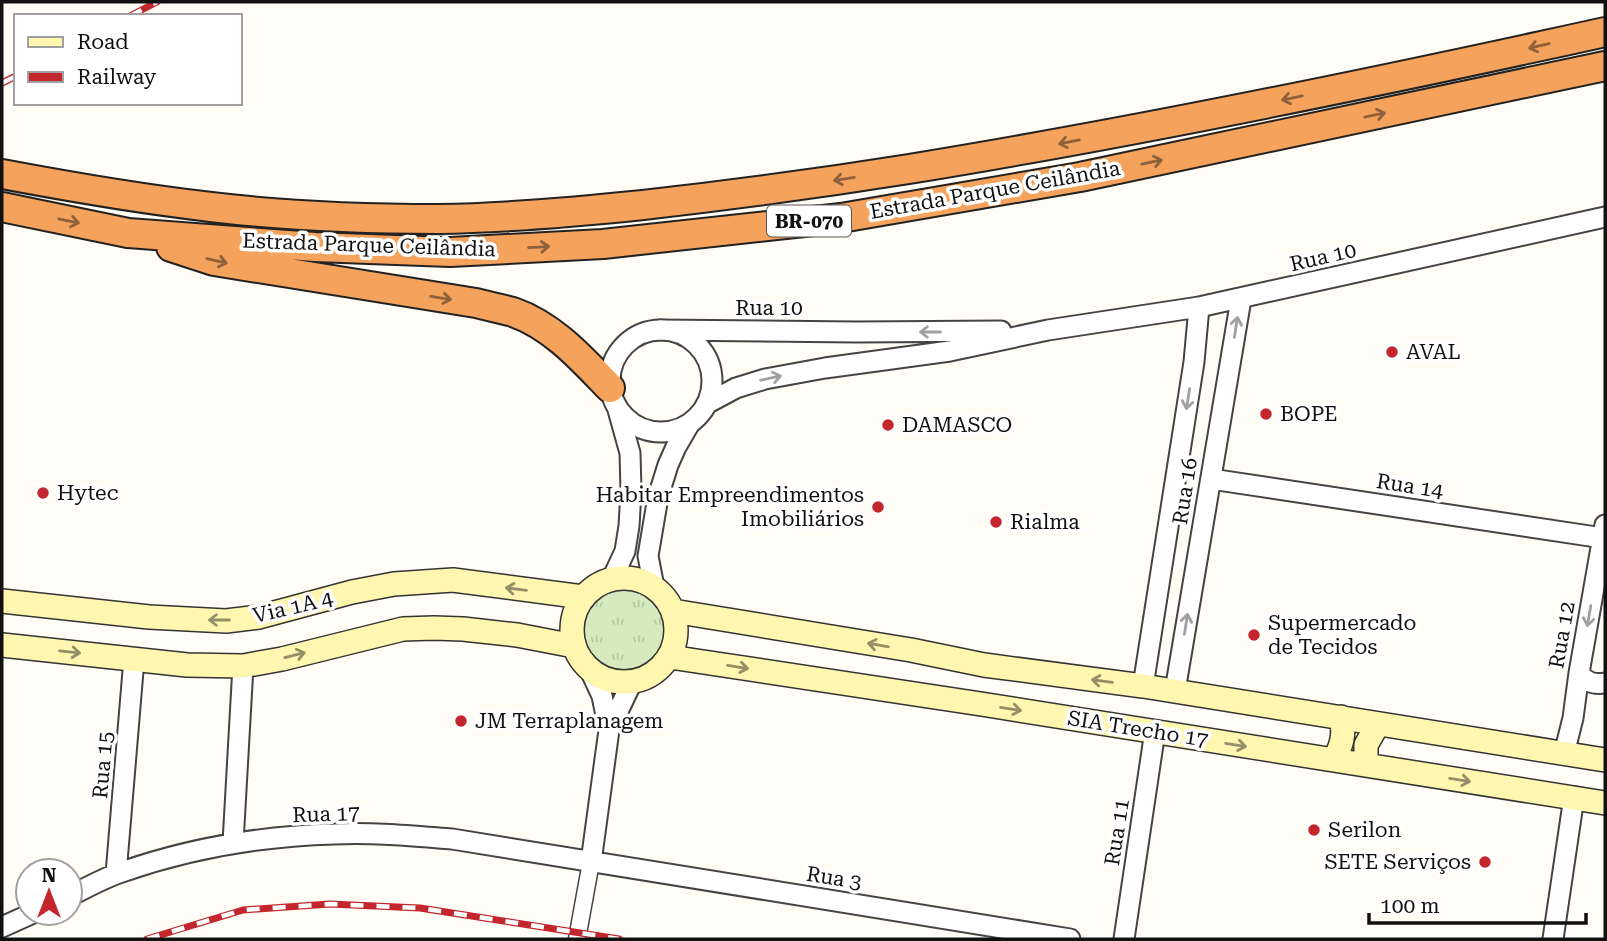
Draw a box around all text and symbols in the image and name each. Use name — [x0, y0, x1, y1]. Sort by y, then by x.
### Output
legend — [14, 14, 242, 105]
text: Road — [77, 30, 129, 54]
one-way arrow — [1528, 40, 1551, 54]
text: Railway — [77, 65, 157, 89]
one-way arrow — [1281, 92, 1304, 106]
one-way arrow — [1363, 107, 1386, 121]
one-way arrow — [1058, 136, 1081, 149]
one-way arrow — [1140, 154, 1163, 168]
street label: Estrada Parque Ceilândia — [868, 156, 1123, 224]
one-way arrow — [833, 173, 856, 186]
road number: BR-070 — [767, 206, 851, 236]
one-way arrow — [57, 214, 80, 228]
street label: Estrada Parque Ceilândia — [242, 229, 497, 261]
street label: Rua 10 — [1287, 238, 1359, 276]
one-way arrow — [527, 241, 550, 254]
one-way arrow — [205, 255, 227, 268]
one-way arrow — [429, 291, 452, 304]
street label: Rua 10 — [735, 296, 803, 320]
one-way arrow — [1230, 316, 1243, 339]
one-way arrow — [919, 325, 942, 339]
place label: AVAL — [1406, 340, 1461, 364]
marker: AVAL — [1384, 344, 1400, 360]
one-way arrow — [759, 371, 782, 385]
one-way arrow — [1181, 387, 1194, 410]
place label: BOPE — [1280, 402, 1338, 426]
marker: BOPE — [1258, 406, 1274, 422]
place label: DAMASCO — [902, 413, 1012, 437]
marker: DAMASCO — [880, 417, 896, 433]
street label: Rua 16 — [1168, 456, 1202, 526]
street label: Rua 14 — [1375, 469, 1445, 503]
place label: Hytec — [57, 481, 119, 505]
place label: Habitar Empreendimentos Imobiliários — [596, 483, 864, 531]
marker: Hytec — [35, 485, 51, 501]
marker: Habitar Empreendimentos Imobiliários — [870, 499, 886, 515]
place label: Rialma — [1010, 510, 1080, 534]
marker: Rialma — [988, 514, 1004, 530]
one-way arrow — [505, 582, 527, 595]
street label: Via 1A 4 — [251, 586, 336, 628]
street label: Rua 12 — [1544, 600, 1580, 670]
one-way arrow — [1582, 604, 1595, 627]
place label: Supermercado de Tecidos — [1268, 611, 1416, 659]
one-way arrow — [208, 613, 231, 627]
one-way arrow — [1180, 613, 1193, 636]
marker: Supermercado de Tecidos — [1246, 627, 1262, 643]
one-way arrow — [867, 638, 890, 651]
one-way arrow — [58, 646, 80, 659]
one-way arrow — [284, 648, 306, 661]
one-way arrow — [726, 661, 749, 674]
one-way arrow — [1091, 674, 1114, 687]
one-way arrow — [999, 703, 1022, 716]
street label: SIA Trecho 17 — [1066, 706, 1210, 752]
place label: JM Terraplanagem — [475, 709, 663, 733]
marker: JM Terraplanagem — [453, 713, 469, 729]
street label: Rua 15 — [88, 730, 118, 800]
one-way arrow — [1224, 739, 1247, 752]
one-way arrow — [1449, 773, 1471, 786]
street label: Rua 11 — [1100, 797, 1134, 867]
street label: Rua 17 — [292, 801, 360, 827]
place label: Serilon — [1328, 818, 1402, 842]
marker: Serilon — [1306, 822, 1322, 838]
place label: SETE Serviços — [1324, 850, 1471, 874]
marker: SETE Serviços — [1477, 854, 1493, 870]
north arrow — [14, 857, 84, 927]
street label: Rua 3 — [805, 862, 863, 894]
text: N — [42, 864, 57, 887]
scale bar — [1369, 881, 1586, 925]
text: 100 m — [1380, 894, 1440, 918]

